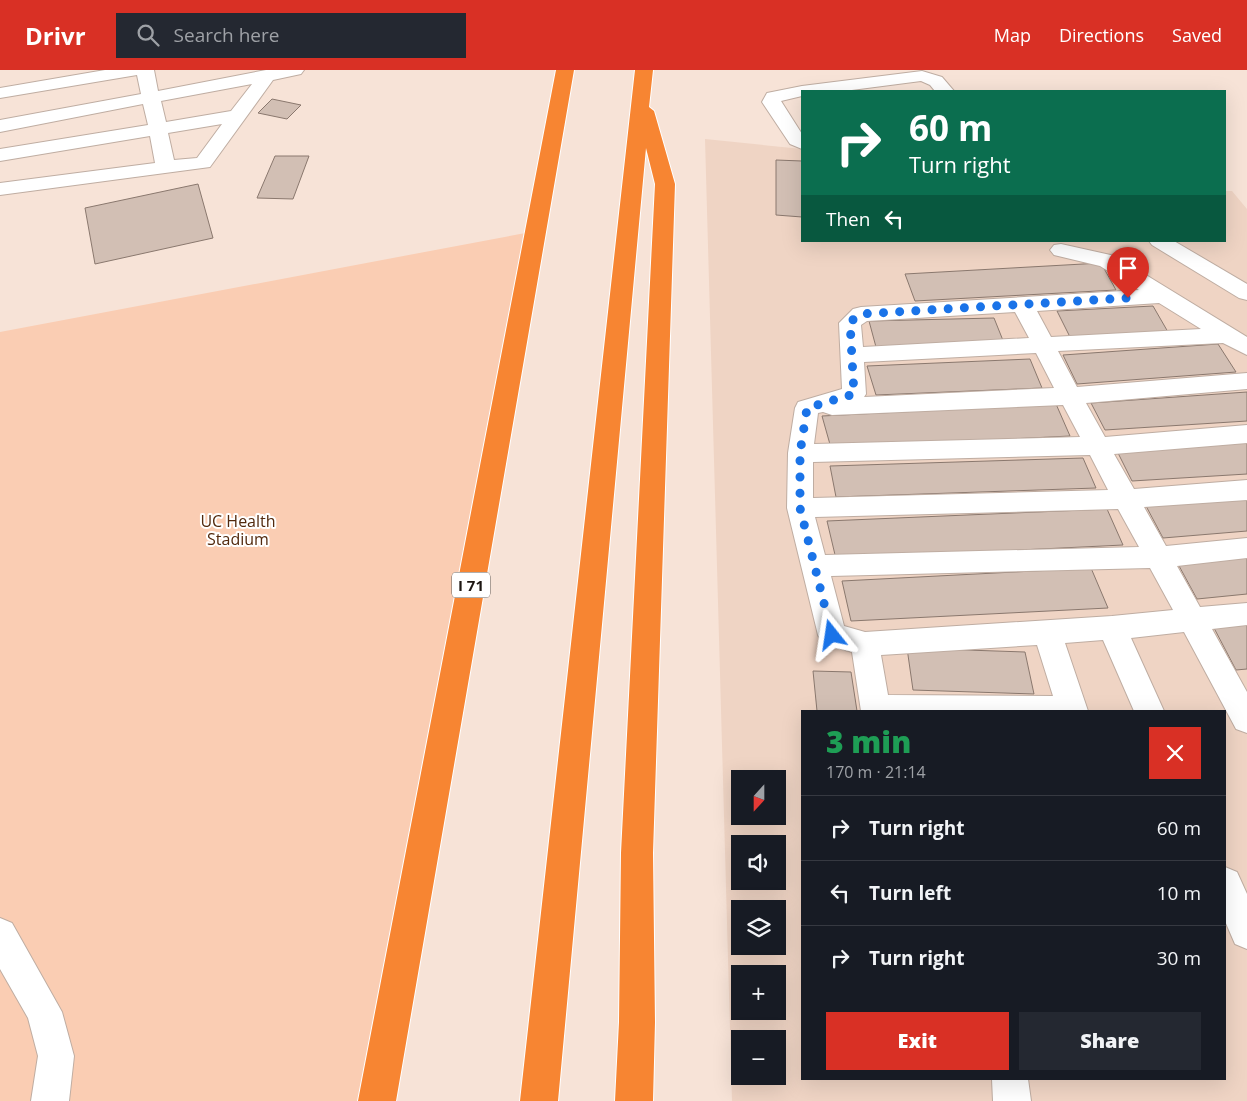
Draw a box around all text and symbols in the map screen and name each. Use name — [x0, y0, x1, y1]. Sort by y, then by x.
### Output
search box — [116, 13, 466, 58]
text: Drivr — [25, 19, 86, 52]
icon: search — [134, 21, 162, 49]
text: Search here — [174, 22, 279, 48]
text: Map — [994, 23, 1031, 47]
text: Directions — [1059, 23, 1144, 47]
text: Saved — [1172, 23, 1222, 47]
text: 60 m — [909, 104, 992, 151]
icon: right — [826, 110, 891, 175]
text: Turn right — [909, 149, 1011, 179]
icon: left — [880, 205, 908, 233]
text: Then — [826, 206, 870, 232]
pin — [1107, 247, 1149, 298]
icon: arrive — [1114, 254, 1142, 282]
park label: UC Health Stadium — [200, 510, 276, 550]
road number: I 71 — [452, 572, 490, 598]
position arrow — [805, 608, 857, 660]
text: 3 min — [826, 721, 911, 762]
button: close — [1149, 727, 1201, 779]
text: 170 m · 21:14 — [826, 761, 926, 783]
north arrow — [731, 770, 786, 825]
map controls — [731, 770, 786, 1085]
icon: right — [826, 814, 854, 842]
text: Turn right — [869, 815, 964, 841]
text: 60 m — [1157, 815, 1201, 841]
button: sound — [731, 835, 786, 890]
icon: left — [826, 879, 854, 907]
text: Turn left — [869, 880, 951, 906]
text: 10 m — [1157, 880, 1201, 906]
button: layers — [731, 900, 786, 955]
icon: right — [826, 944, 854, 972]
text: Turn right — [869, 945, 964, 971]
text: 30 m — [1157, 945, 1201, 971]
button: + — [731, 965, 786, 1020]
button: Exit — [826, 1012, 1009, 1070]
button: Share — [1019, 1012, 1201, 1070]
button: − — [731, 1030, 786, 1085]

